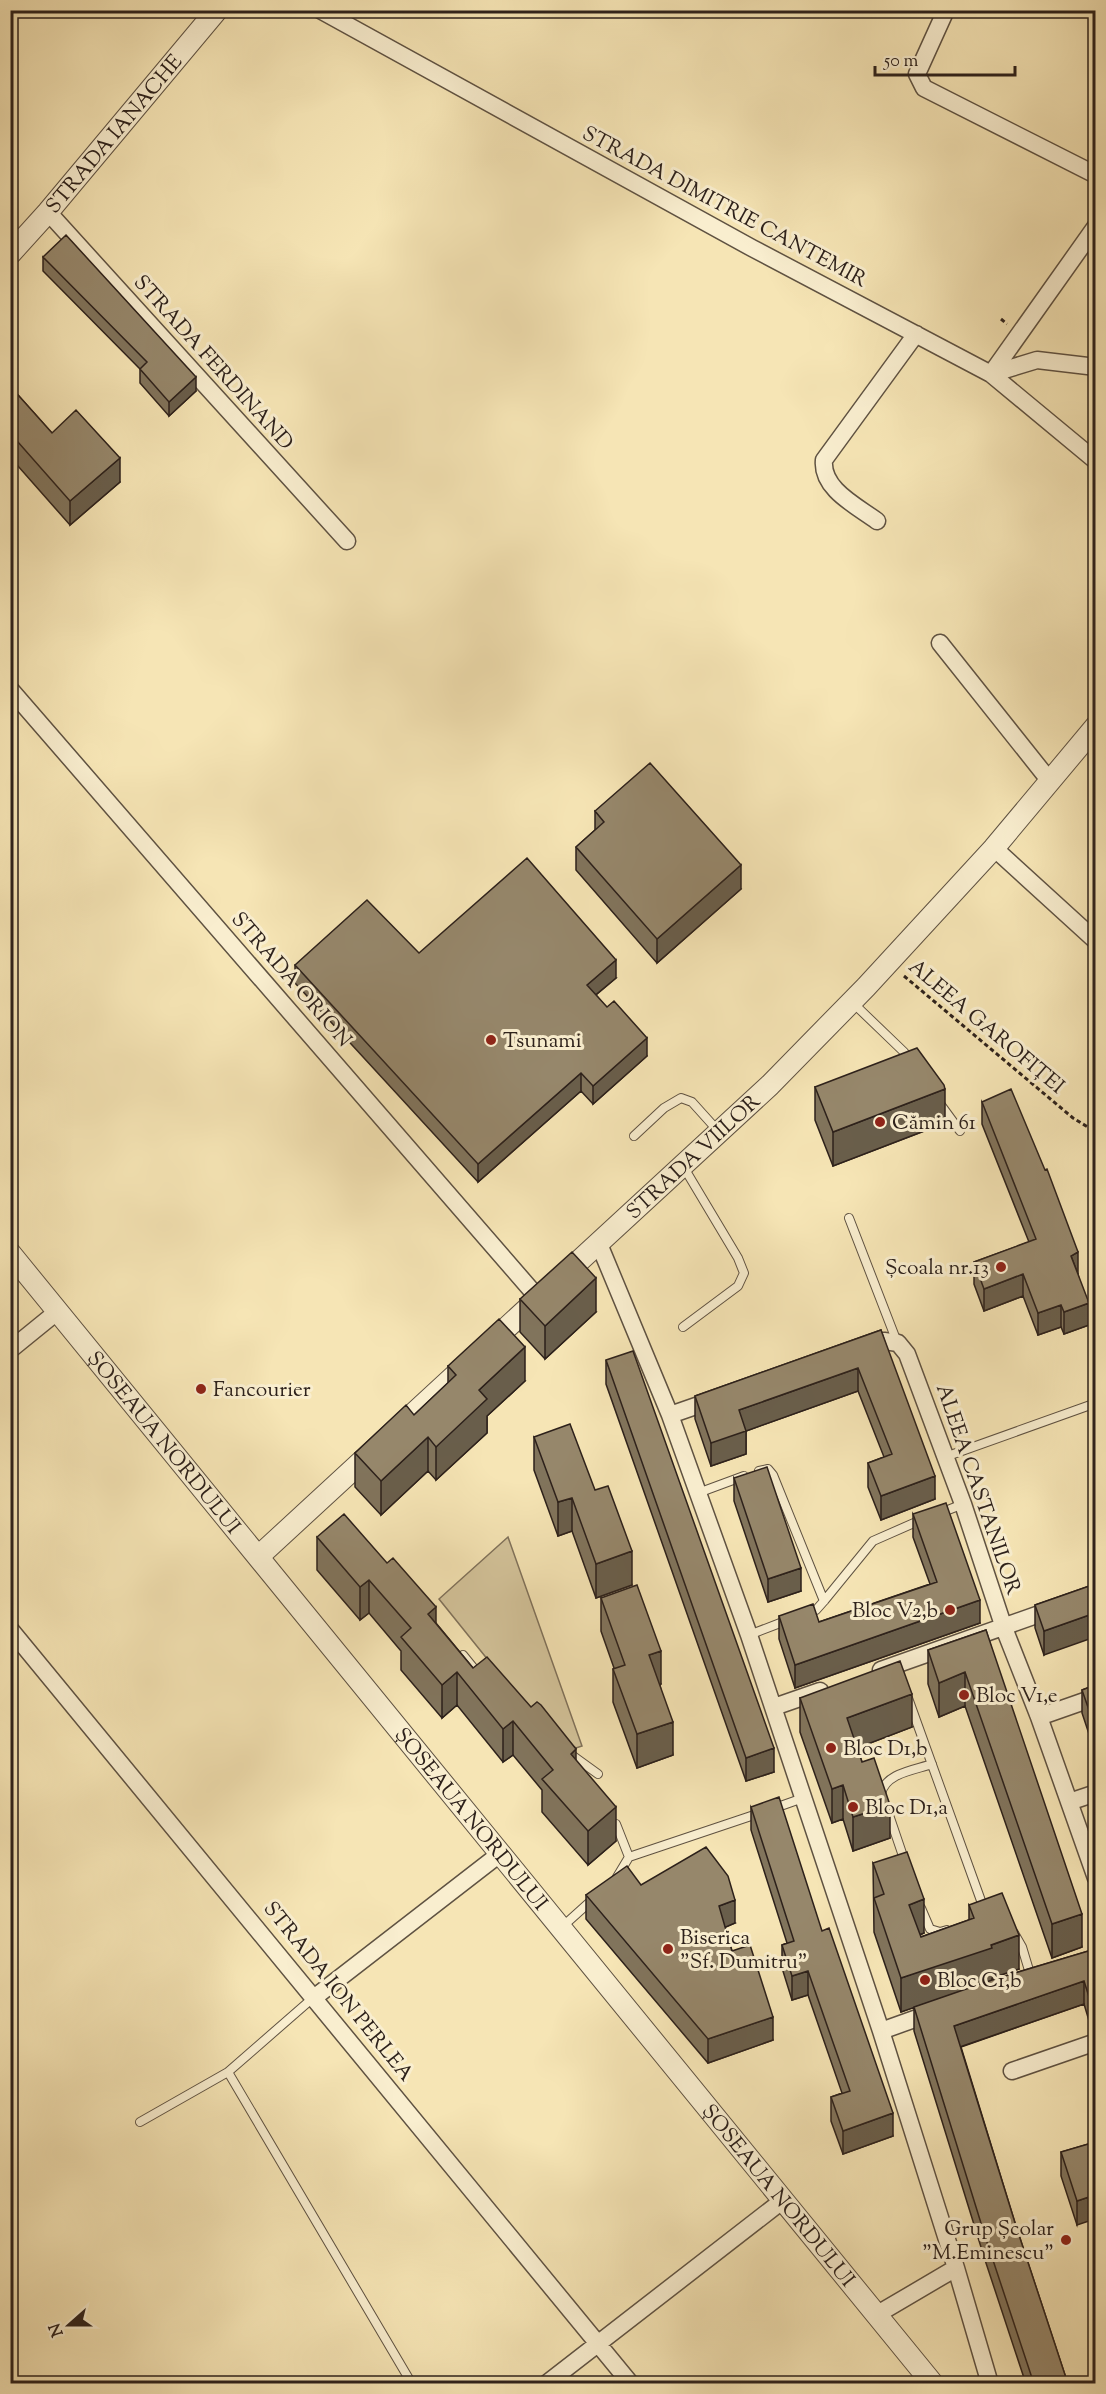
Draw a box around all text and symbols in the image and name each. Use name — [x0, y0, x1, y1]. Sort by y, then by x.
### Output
scale bar — [875, 39, 1014, 77]
street label: STRADA IANACHE — [40, 48, 191, 221]
text: 50 m — [883, 49, 919, 75]
street label: STRADA DIMITRIE CANTEMIR — [576, 120, 872, 296]
street label: STRADA FERDINAND — [126, 269, 299, 457]
street label: STRADA ORION — [223, 906, 358, 1055]
street label: ALEEA GAROFIȚEI — [901, 953, 1071, 1102]
place label: Tsunami — [503, 1027, 582, 1057]
marker: Tsunami — [484, 1033, 498, 1047]
street label: STRADA VIILOR — [620, 1088, 768, 1227]
place label: Cămin 61 — [892, 1109, 976, 1139]
marker: Cămin 61 — [873, 1115, 887, 1129]
place label: Școala nr.13 — [885, 1254, 989, 1284]
marker: Școala nr.13 — [994, 1260, 1008, 1274]
street label: ȘOSEAUA NORDULUI — [79, 1345, 247, 1541]
place label: Fancourier — [213, 1376, 311, 1406]
street label: ALEEA CASTANILOR — [927, 1380, 1027, 1599]
marker: Fancourier — [194, 1382, 208, 1396]
place label: Bloc V2,b — [852, 1597, 938, 1627]
marker: Bloc V2,b — [943, 1603, 957, 1617]
place label: Bloc V1,e — [976, 1682, 1058, 1712]
marker: Bloc V1,e — [957, 1688, 971, 1702]
street label: ȘOSEAUA NORDULUI — [386, 1722, 554, 1918]
place label: Bloc D1,b — [843, 1735, 928, 1765]
marker: Bloc D1,b — [824, 1741, 838, 1755]
place label: Bloc D1,a — [865, 1794, 948, 1824]
marker: Bloc D1,a — [846, 1800, 860, 1814]
street label: STRADA ION PERLEA — [255, 1896, 420, 2089]
place label: Biserica "Sf. Dumitru" — [680, 1924, 808, 1978]
marker: Biserica "Sf. Dumitru" — [661, 1942, 675, 1956]
place label: Bloc C1,b — [937, 1967, 1022, 1997]
marker: Bloc C1,b — [918, 1973, 932, 1987]
street label: ȘOSEAUA NORDULUI — [693, 2098, 861, 2294]
place label: Grup Școlar "M.Eminescu" — [922, 2215, 1054, 2269]
marker: Grup Școlar "M.Eminescu" — [1059, 2233, 1073, 2247]
north arrow — [39, 2295, 99, 2355]
text: N — [44, 2319, 70, 2340]

